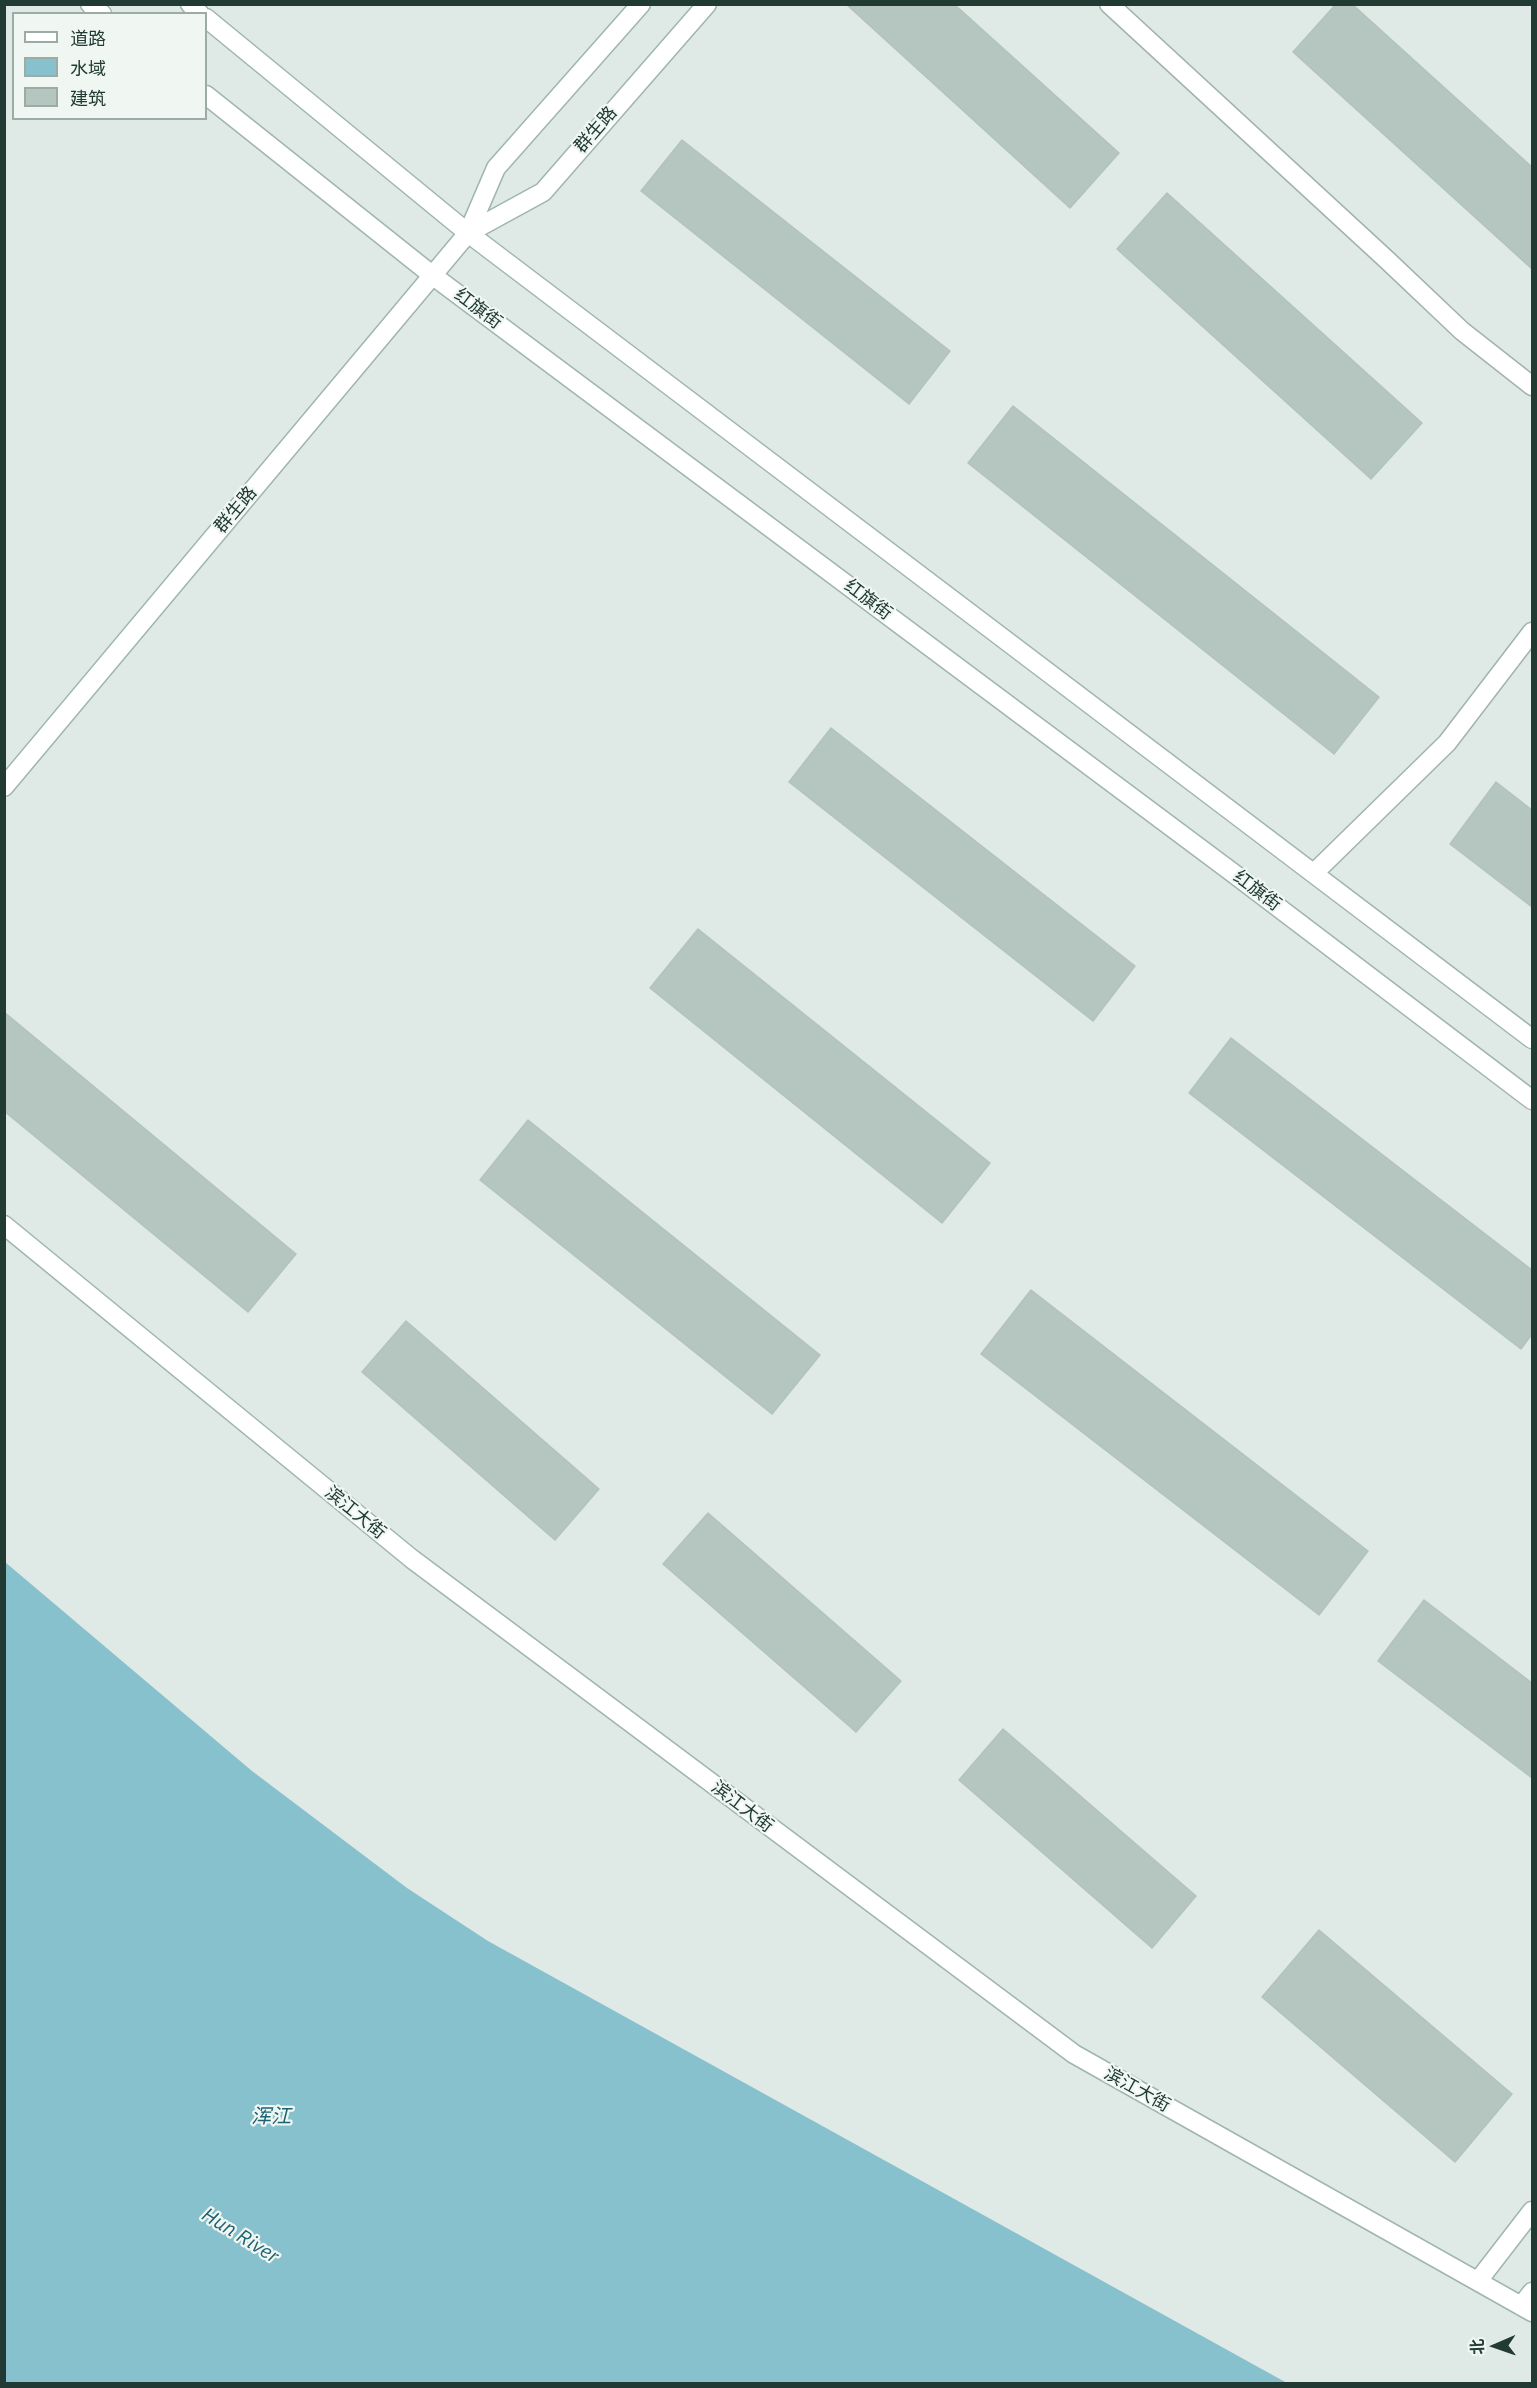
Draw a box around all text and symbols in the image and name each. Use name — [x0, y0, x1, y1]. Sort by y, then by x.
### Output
legend — [12, 12, 207, 120]
text: 道路 — [70, 27, 106, 50]
text: 水域 — [70, 57, 106, 80]
text: 建筑 — [70, 87, 106, 110]
street label: 群生路 — [570, 103, 622, 157]
street label: 红旗街 — [450, 284, 506, 334]
street label: 群生路 — [210, 482, 262, 538]
street label: 红旗街 — [840, 575, 896, 625]
street label: 红旗街 — [1229, 866, 1285, 916]
street label: 滨江大街 — [320, 1482, 390, 1544]
street label: 滨江大街 — [707, 1777, 777, 1837]
street label: 滨江大街 — [1100, 2063, 1174, 2117]
water label: 浑江 — [251, 2105, 291, 2129]
water label: Hun River — [197, 2203, 283, 2269]
north arrow — [1465, 2316, 1525, 2376]
text: 北 — [1467, 2338, 1487, 2355]

